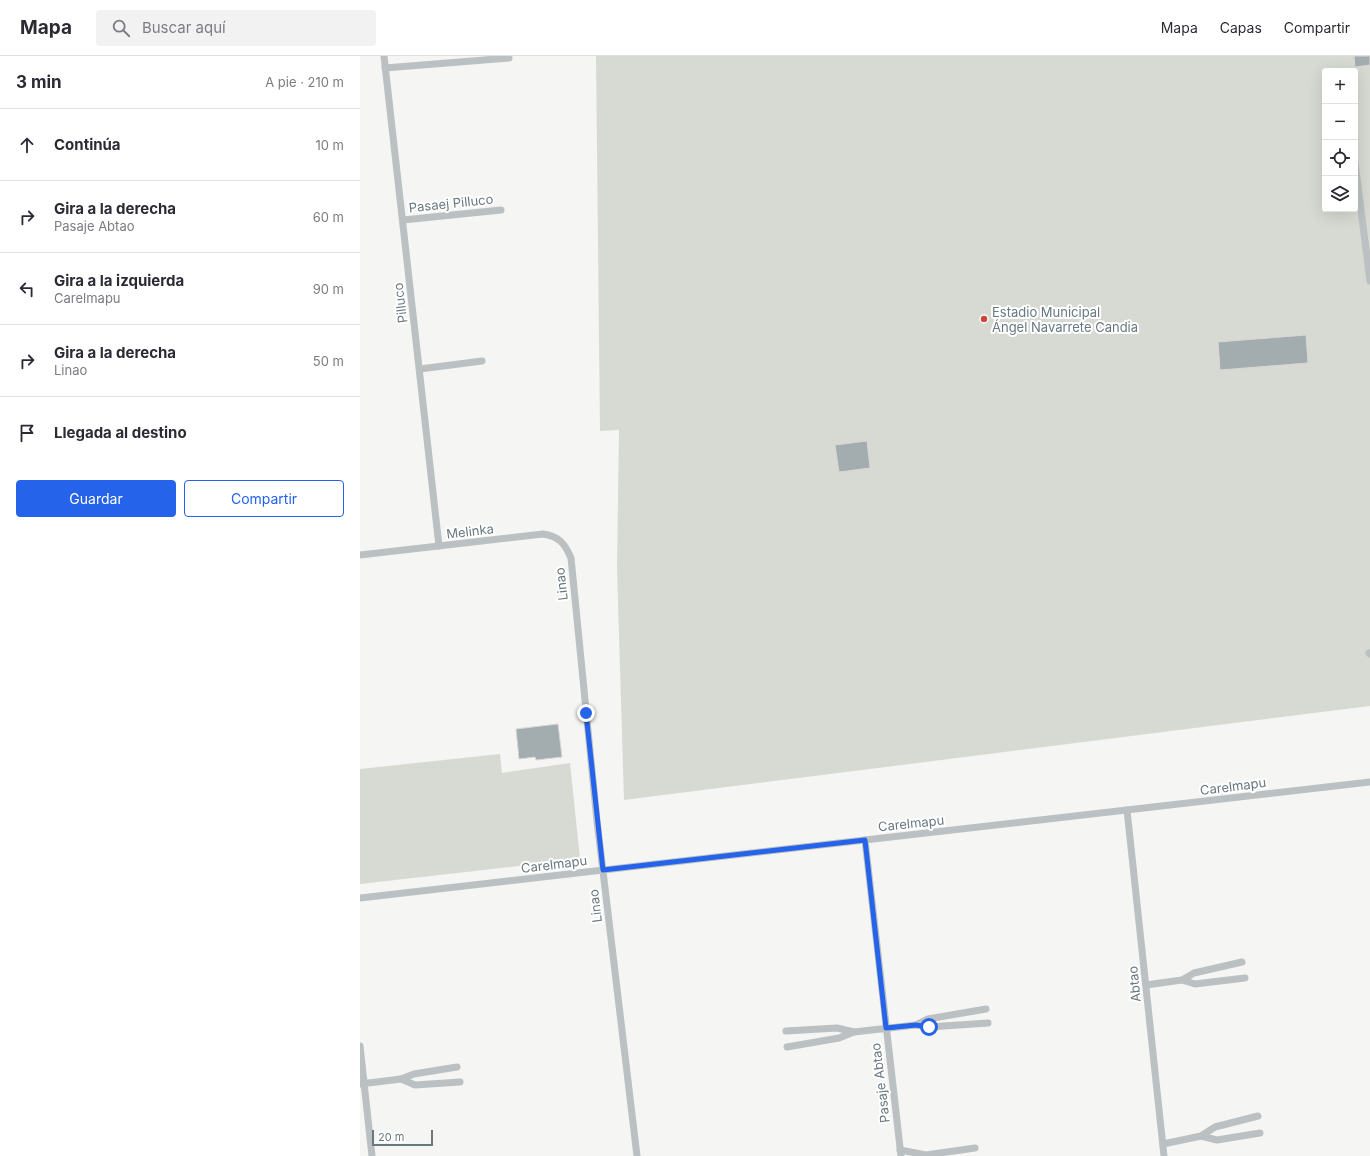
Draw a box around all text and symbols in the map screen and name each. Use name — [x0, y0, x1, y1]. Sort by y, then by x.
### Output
search box — [96, 10, 376, 46]
text: Mapa — [20, 16, 72, 39]
icon: search — [110, 17, 132, 39]
text: Buscar aquí — [142, 18, 226, 37]
text: Mapa — [1161, 19, 1198, 36]
text: Capas — [1220, 19, 1262, 36]
text: Compartir — [1284, 19, 1350, 36]
map controls — [1322, 68, 1358, 212]
button: + — [1322, 68, 1358, 104]
text: 3 min — [16, 72, 62, 92]
text: A pie · 210 m — [265, 74, 344, 90]
button: − — [1322, 104, 1358, 140]
icon: ahead — [16, 134, 38, 156]
text: Continúa — [54, 135, 121, 154]
text: 10 m — [315, 137, 344, 153]
button: locate — [1322, 140, 1358, 176]
button: layers — [1322, 176, 1358, 212]
street label: Pasaej Pilluco — [408, 191, 494, 215]
text: Gira a la derecha — [54, 199, 176, 218]
icon: right — [16, 206, 38, 228]
text: 60 m — [313, 209, 344, 225]
text: Pasaje Abtao — [54, 218, 135, 234]
text: Gira a la izquierda — [54, 271, 184, 290]
icon: left — [16, 278, 38, 300]
text: 90 m — [313, 281, 344, 297]
street label: Pilluco — [390, 282, 410, 324]
text: Carelmapu — [54, 290, 121, 306]
place label: Estadio Municipal Ángel Navarrete Candia — [992, 304, 1138, 335]
marker: Estadio Municipal Ángel Navarrete Candia — [979, 314, 989, 324]
text: Gira a la derecha — [54, 343, 176, 362]
icon: right — [16, 350, 38, 372]
text: 50 m — [313, 353, 344, 369]
text: Linao — [54, 362, 87, 378]
icon: arrive — [16, 422, 38, 444]
text: Llegada al destino — [54, 423, 187, 442]
button: Guardar — [16, 480, 176, 517]
button: Compartir — [184, 480, 344, 517]
street label: Melinka — [445, 520, 495, 542]
street label: Linao — [551, 566, 571, 601]
route end — [577, 704, 595, 722]
street label: Carelmapu — [1199, 774, 1267, 798]
street label: Carelmapu — [877, 812, 945, 834]
street label: Carelmapu — [520, 852, 588, 876]
street label: Linao — [585, 888, 605, 923]
street label: Abtao — [1124, 965, 1144, 1003]
route start — [920, 1018, 938, 1036]
street label: Pasaje Abtao — [867, 1042, 893, 1124]
scale bar — [372, 1128, 433, 1147]
text: 20 m — [378, 1130, 404, 1144]

